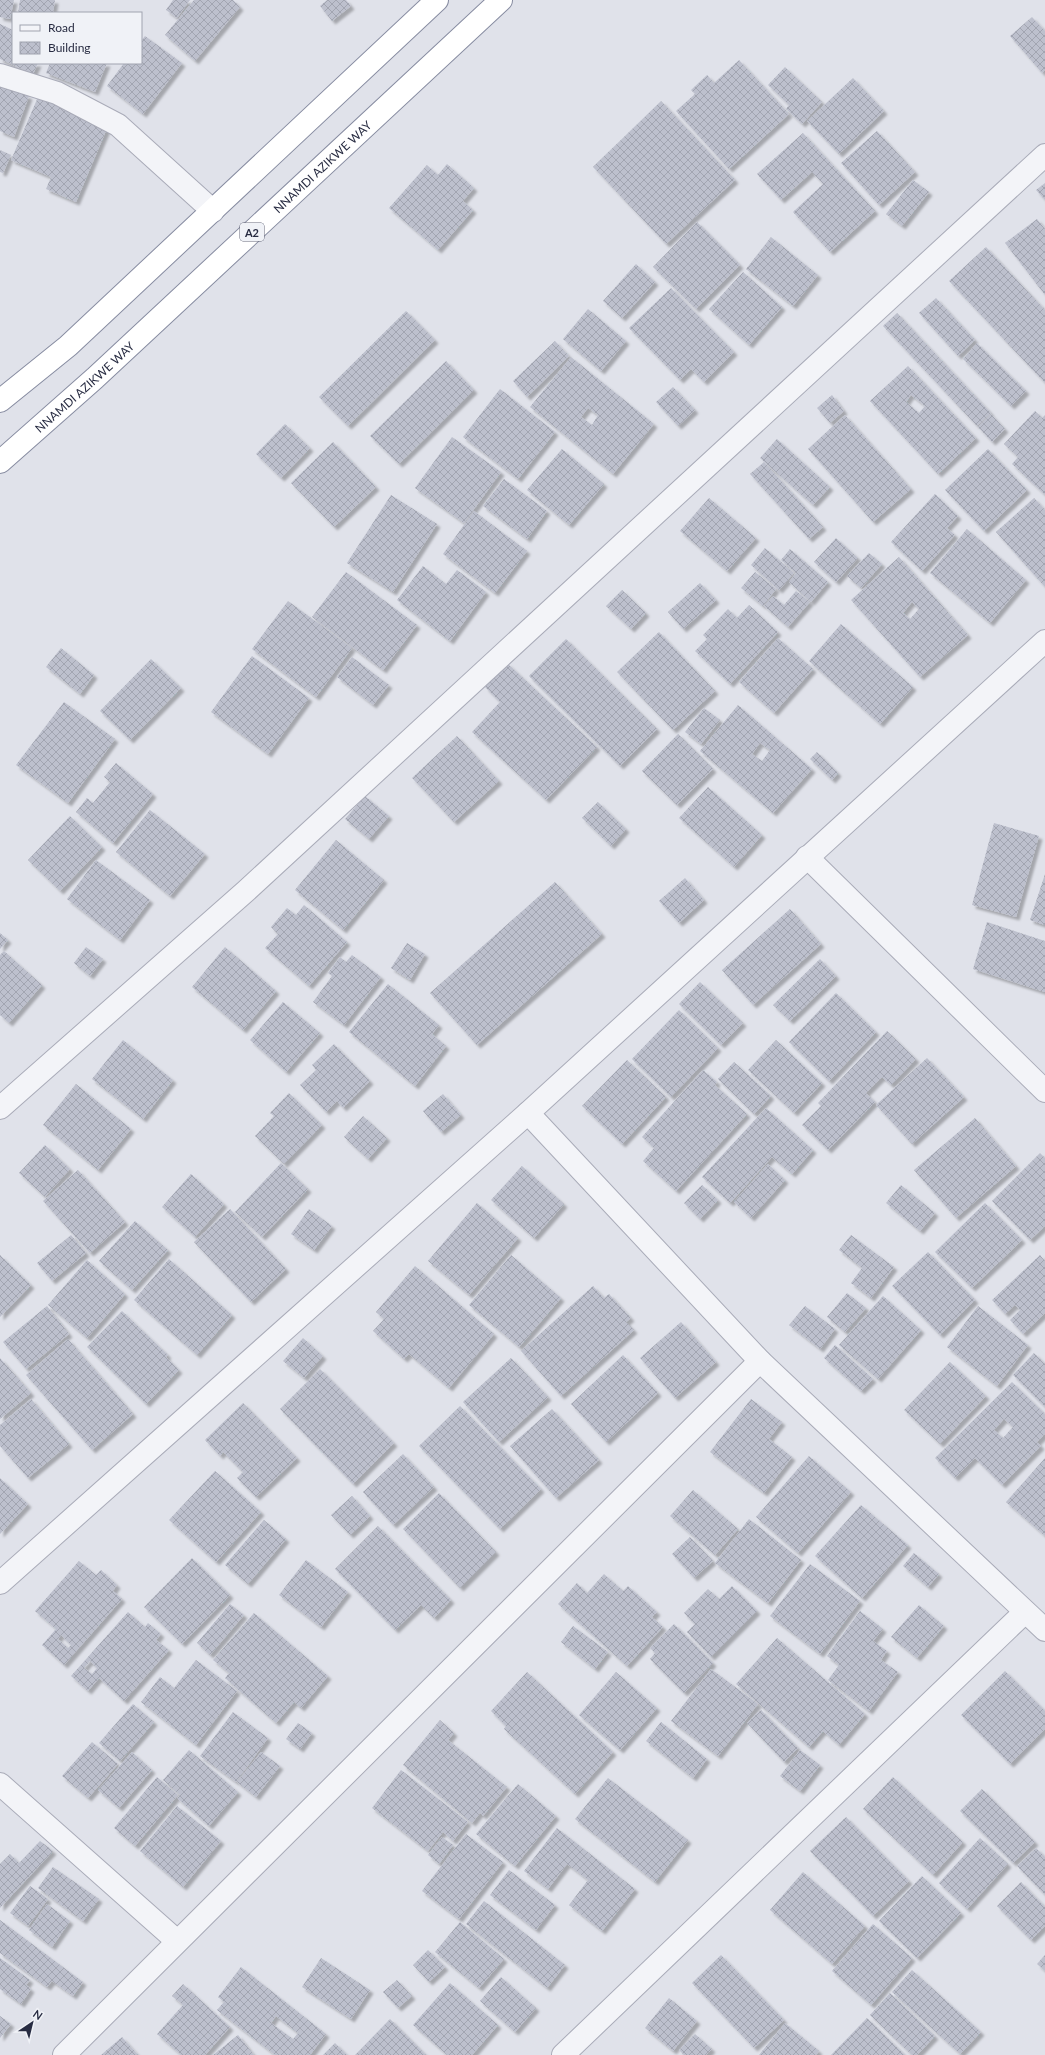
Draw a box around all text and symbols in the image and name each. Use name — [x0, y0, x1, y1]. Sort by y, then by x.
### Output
legend — [12, 12, 142, 64]
text: Road — [48, 20, 75, 35]
text: Building — [48, 40, 91, 55]
street label: NNAMDI AZIKWE WAY — [270, 117, 375, 216]
road number: A2 — [240, 223, 264, 241]
street label: NNAMDI AZIKWE WAY — [32, 338, 137, 435]
north arrow — [12, 2003, 52, 2043]
text: N — [31, 2007, 45, 2022]

